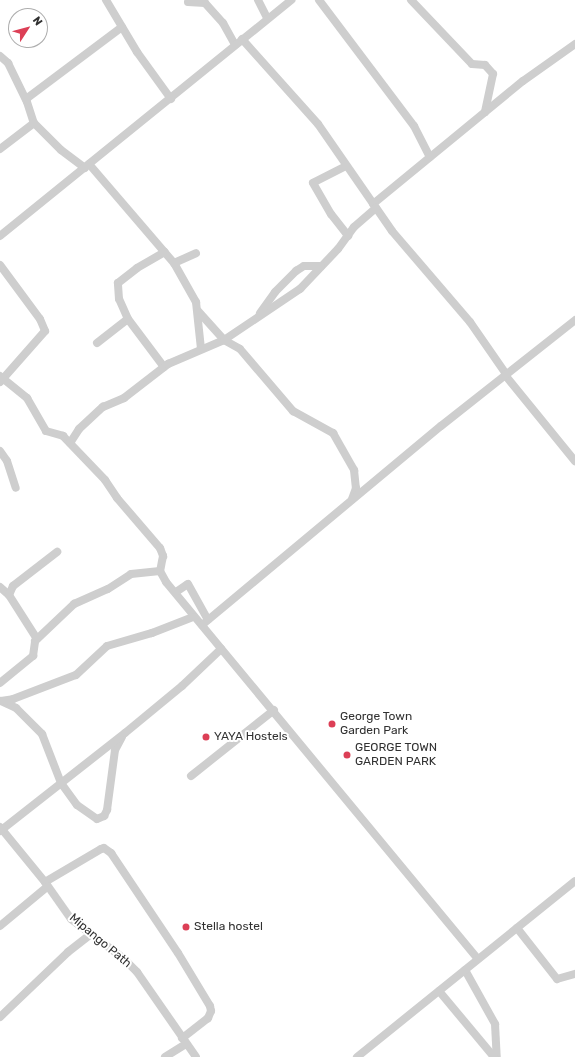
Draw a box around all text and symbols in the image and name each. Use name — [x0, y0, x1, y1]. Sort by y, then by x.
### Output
north arrow — [8, 8, 48, 48]
text: N — [30, 14, 45, 28]
place label: George Town Garden Park — [340, 710, 412, 738]
marker: George Town Garden Park — [327, 719, 337, 729]
place label: YAYA Hostels — [214, 730, 288, 744]
marker: YAYA Hostels — [201, 732, 211, 742]
place label: GEORGE TOWN GARDEN PARK — [355, 741, 437, 769]
marker: GEORGE TOWN GARDEN PARK — [342, 750, 352, 760]
street label: Mipango Path — [66, 911, 134, 971]
place label: Stella hostel — [194, 920, 263, 934]
marker: Stella hostel — [181, 922, 191, 932]

